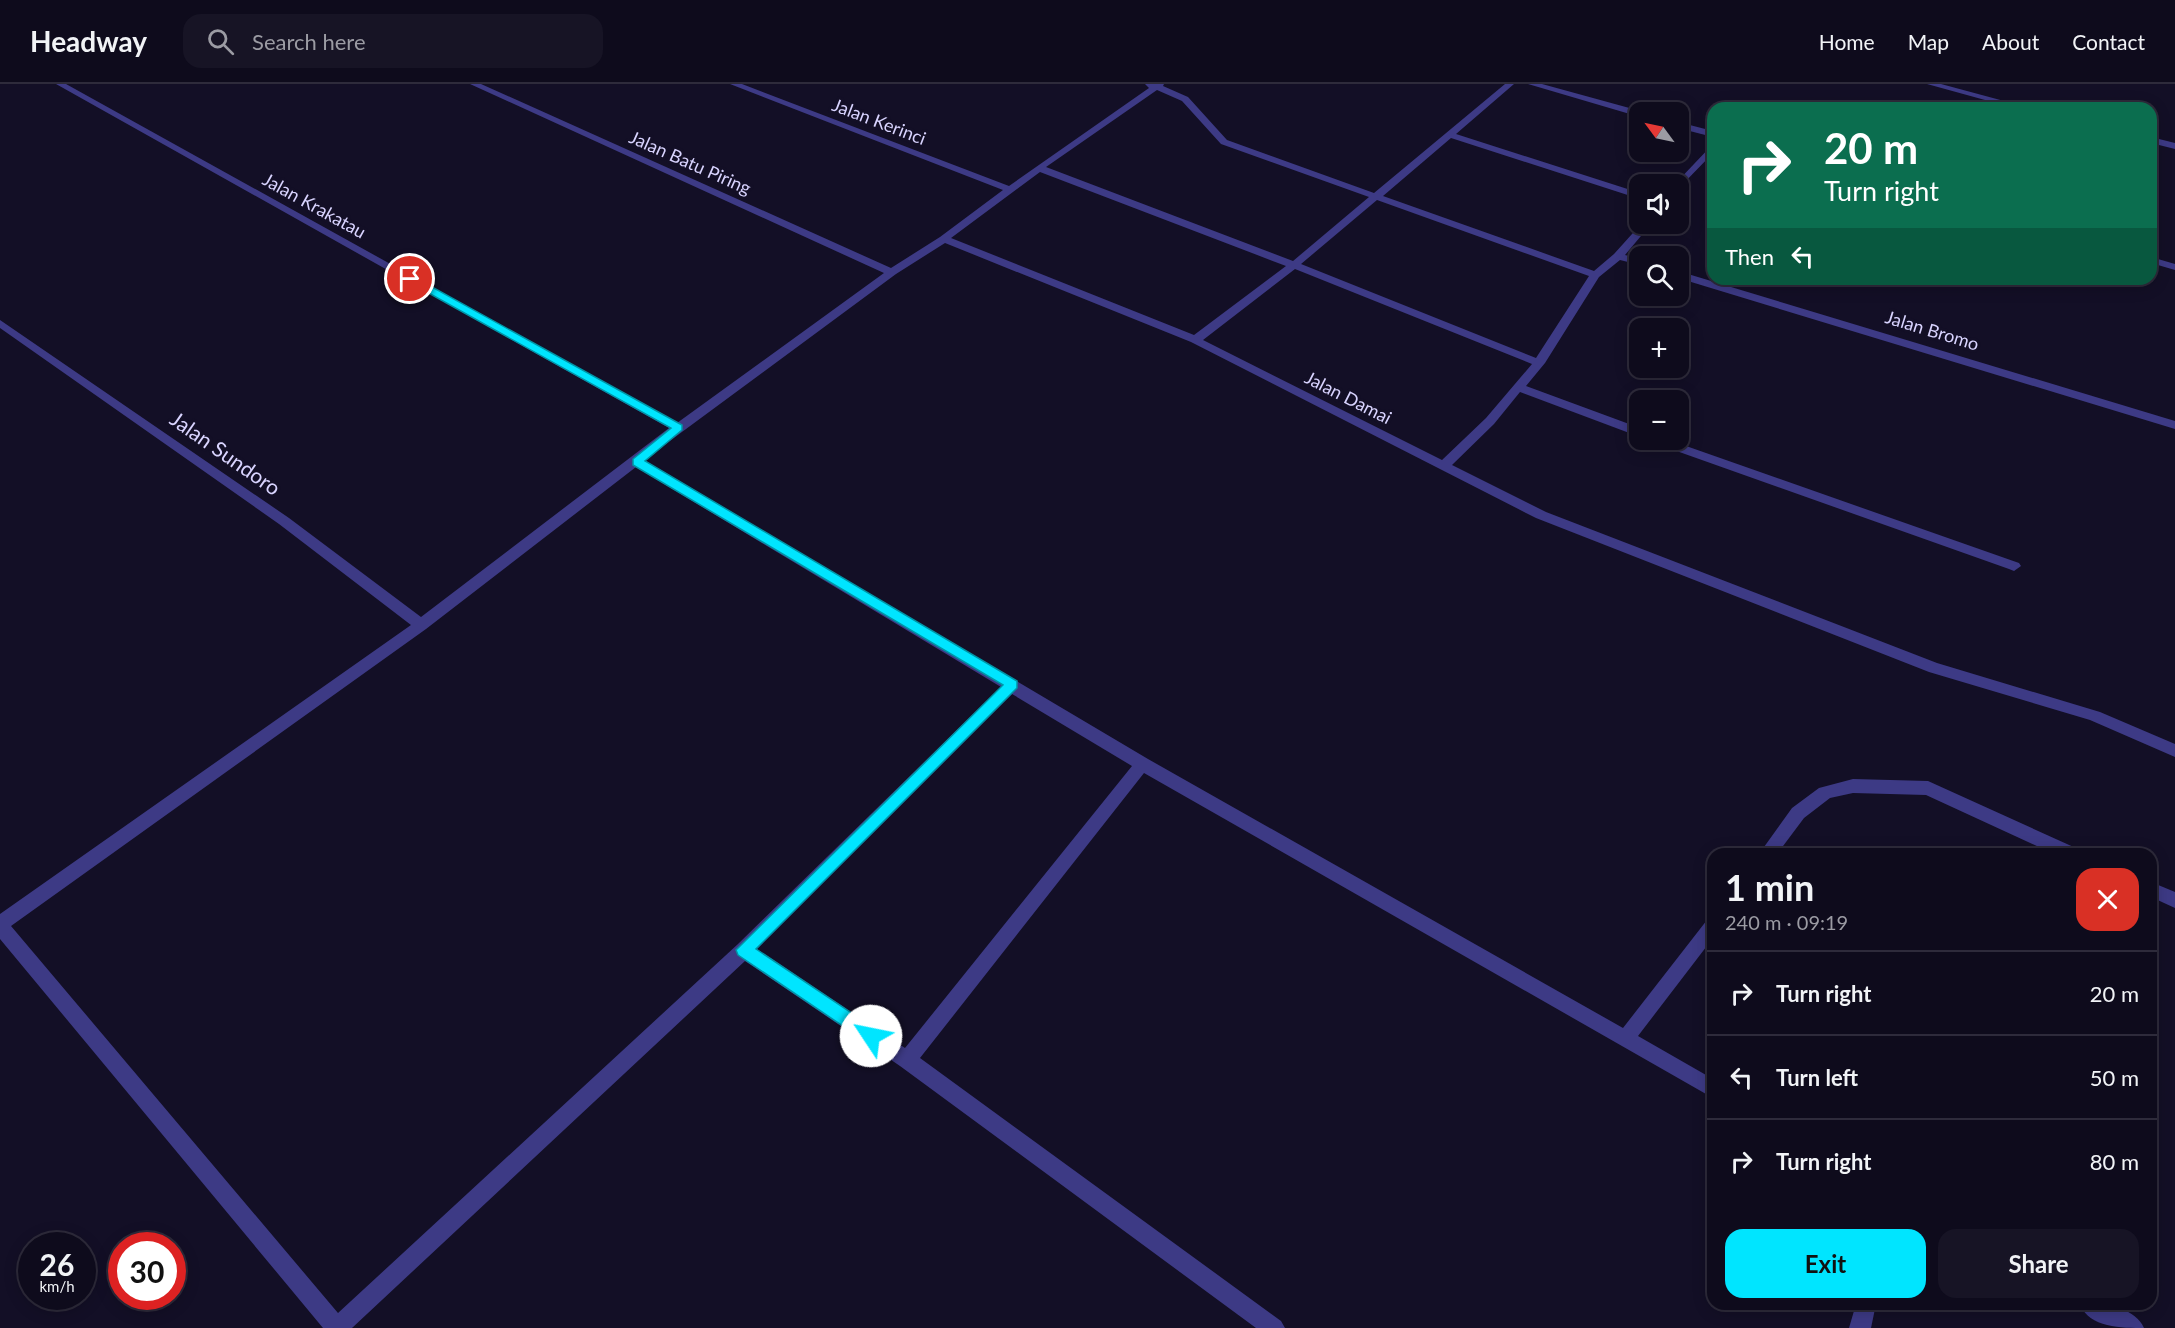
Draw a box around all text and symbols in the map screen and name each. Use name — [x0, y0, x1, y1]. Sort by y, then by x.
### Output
search box — [183, 14, 603, 68]
text: Headway — [30, 24, 147, 58]
icon: search — [204, 25, 237, 58]
text: Search here — [252, 28, 366, 55]
text: Home — [1819, 29, 1875, 54]
text: Map — [1908, 29, 1949, 54]
text: About — [1982, 29, 2039, 54]
text: Contact — [2072, 29, 2145, 54]
street label: Jalan Kerinci — [829, 93, 929, 149]
north arrow — [1629, 102, 1689, 162]
map controls — [1629, 102, 1689, 450]
text: 20 m — [1824, 123, 1918, 173]
street label: Jalan Batu Piring — [626, 125, 755, 199]
icon: right — [1725, 126, 1803, 204]
street label: Jalan Krakatau — [259, 168, 370, 243]
button: sound — [1629, 174, 1689, 234]
text: Turn right — [1824, 174, 1939, 207]
icon: left — [1786, 240, 1819, 273]
text: Then — [1725, 243, 1774, 270]
button: search — [1629, 246, 1689, 306]
pin — [384, 253, 435, 304]
icon: arrive — [393, 262, 426, 295]
street label: Jalan Bromo — [1883, 305, 1982, 355]
button: + — [1629, 318, 1689, 378]
street label: Jalan Damai — [1301, 366, 1396, 428]
button: − — [1629, 390, 1689, 450]
street label: Jalan Sundoro — [166, 406, 286, 500]
text: 1 min — [1725, 865, 1814, 909]
button: close — [2076, 868, 2139, 931]
text: 240 m · 09:19 — [1725, 910, 1848, 934]
icon: right — [1725, 977, 1758, 1010]
text: Turn right — [1776, 980, 1871, 1007]
text: 20 m — [2090, 980, 2139, 1007]
position arrow — [839, 1004, 903, 1068]
icon: left — [1725, 1061, 1758, 1094]
text: Turn left — [1776, 1064, 1858, 1091]
text: 50 m — [2090, 1064, 2139, 1091]
icon: right — [1725, 1145, 1758, 1178]
text: Turn right — [1776, 1148, 1871, 1175]
text: 80 m — [2090, 1148, 2139, 1175]
button: Exit — [1725, 1229, 1926, 1298]
button: Share — [1938, 1229, 2139, 1298]
speed limit sign: 30 — [108, 1232, 186, 1310]
text: 26 — [40, 1246, 74, 1282]
text: km/h — [39, 1277, 75, 1295]

